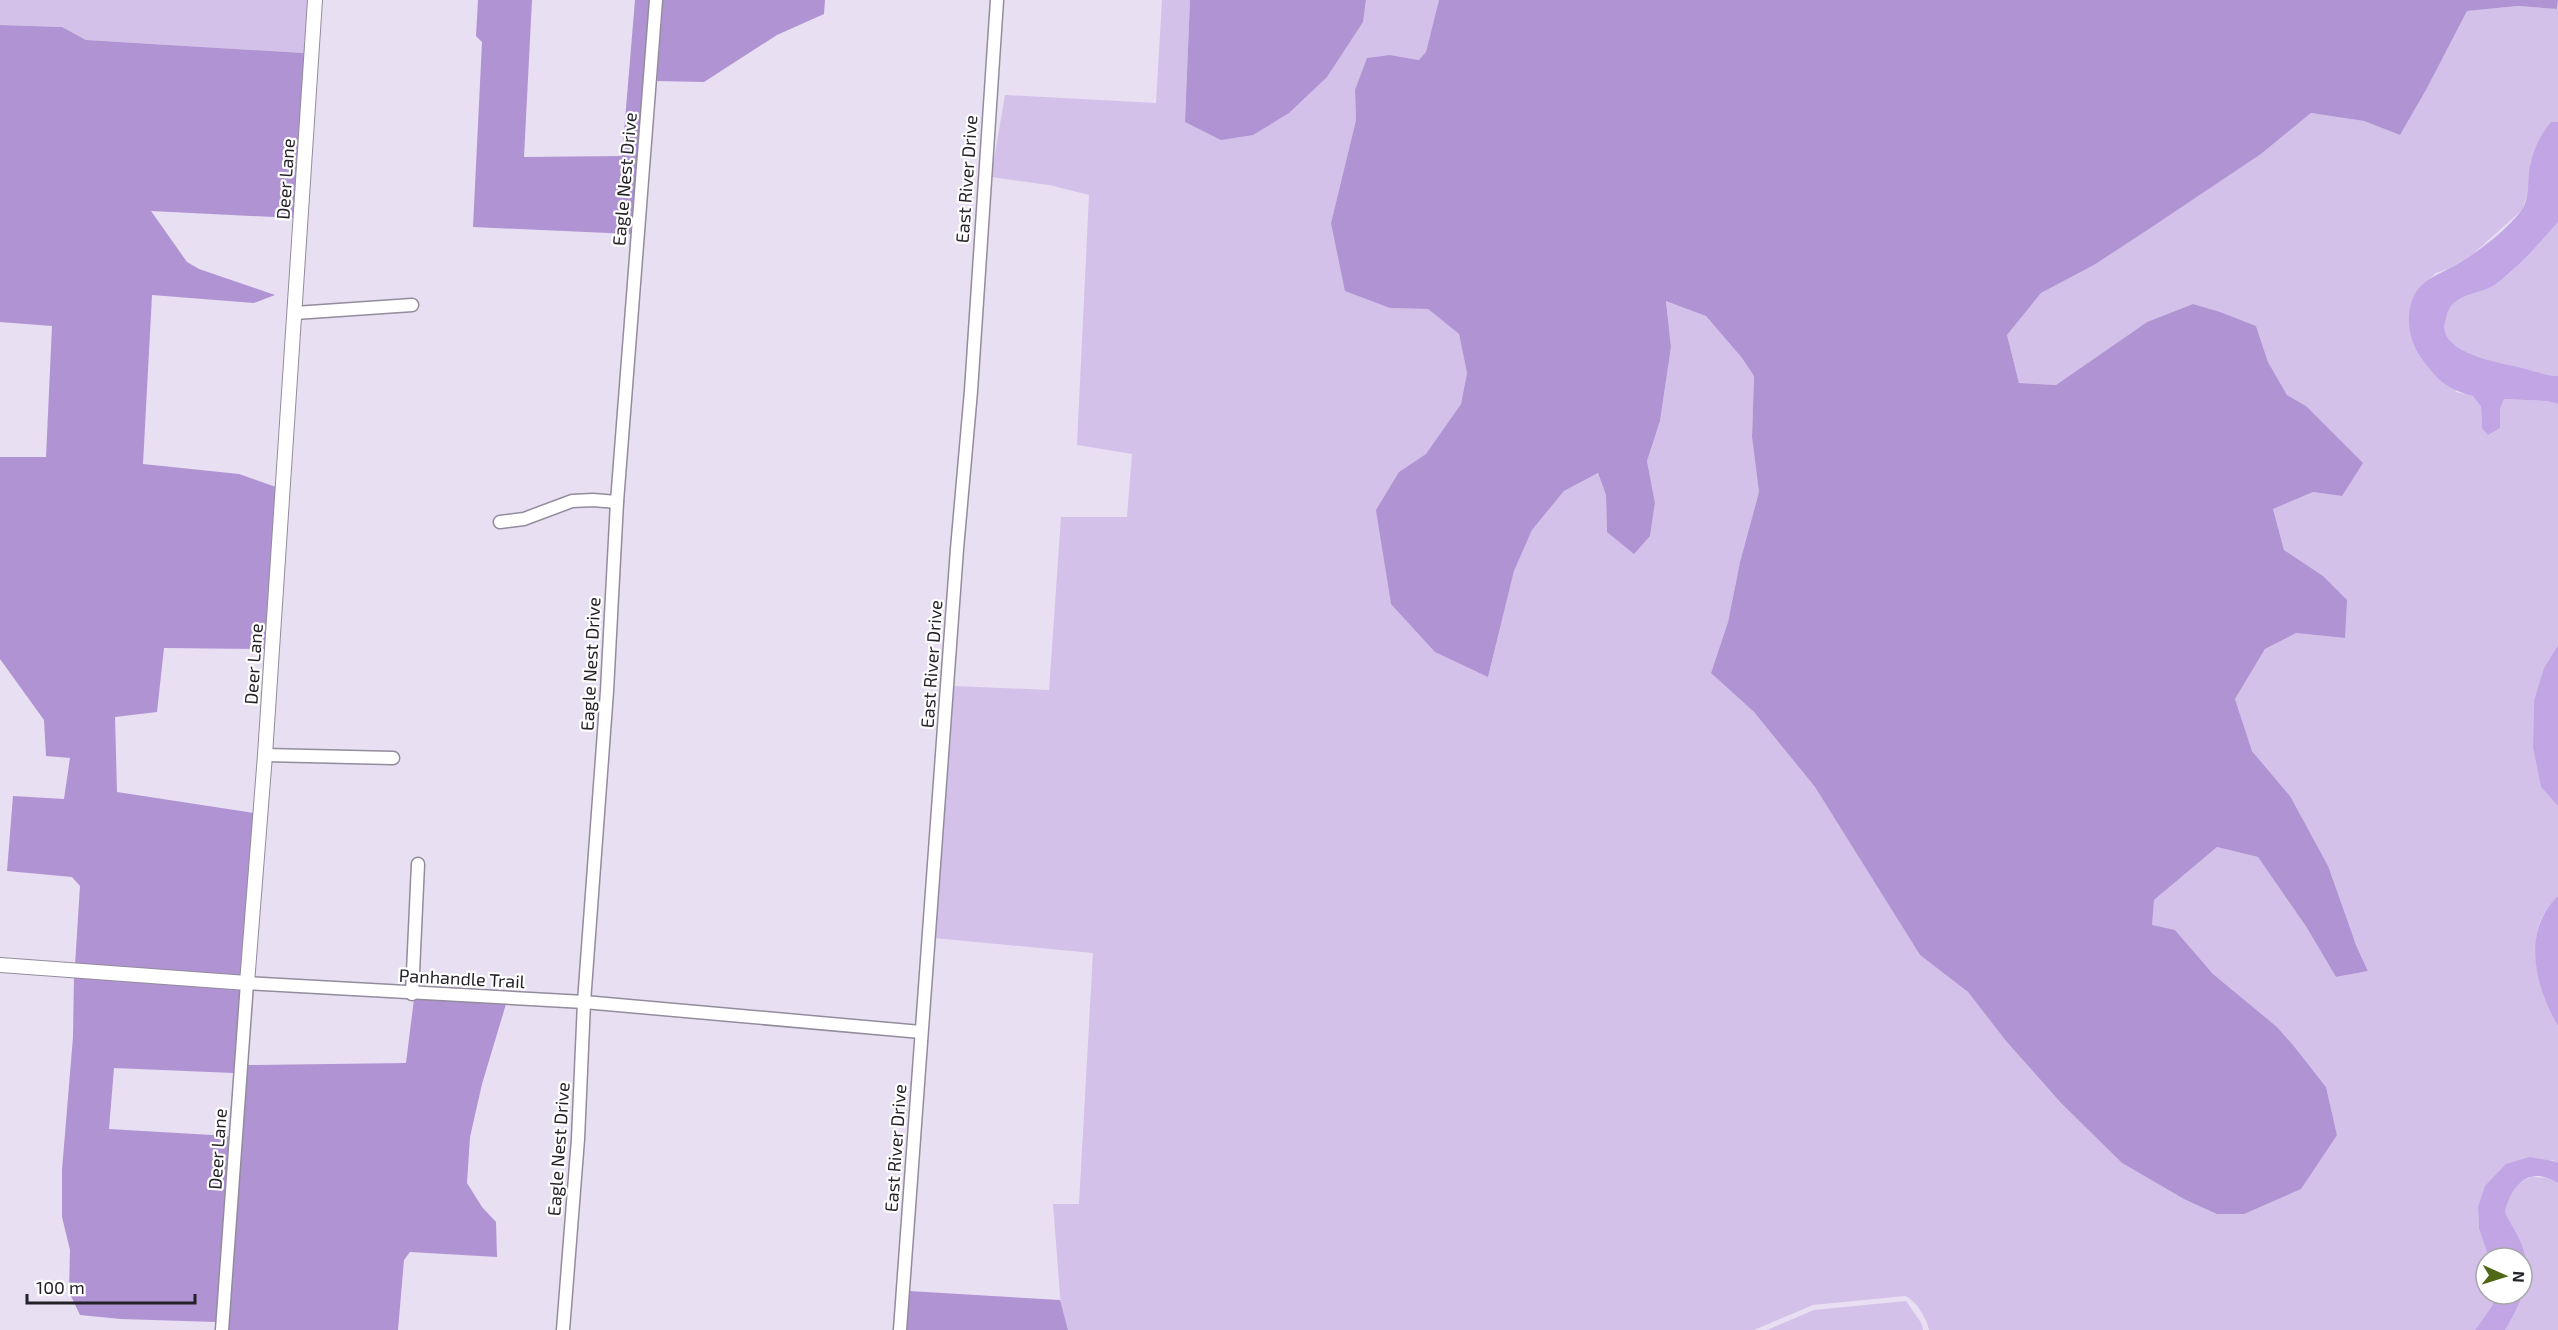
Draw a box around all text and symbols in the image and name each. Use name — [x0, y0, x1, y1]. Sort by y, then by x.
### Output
street label: Eagle Nest Drive — [607, 111, 641, 247]
street label: East River Drive — [951, 114, 981, 244]
street label: Deer Lane — [271, 138, 299, 220]
street label: Eagle Nest Drive — [576, 596, 604, 732]
street label: East River Drive — [916, 599, 946, 729]
street label: Deer Lane — [239, 623, 267, 705]
street label: Panhandle Trail — [398, 964, 526, 992]
street label: Eagle Nest Drive — [542, 1081, 574, 1217]
street label: East River Drive — [880, 1083, 910, 1213]
street label: Deer Lane — [203, 1108, 231, 1190]
north arrow — [2474, 1246, 2534, 1306]
scale bar — [27, 1267, 195, 1305]
text: N — [2510, 1271, 2529, 1283]
text: 100 m — [36, 1276, 85, 1298]

